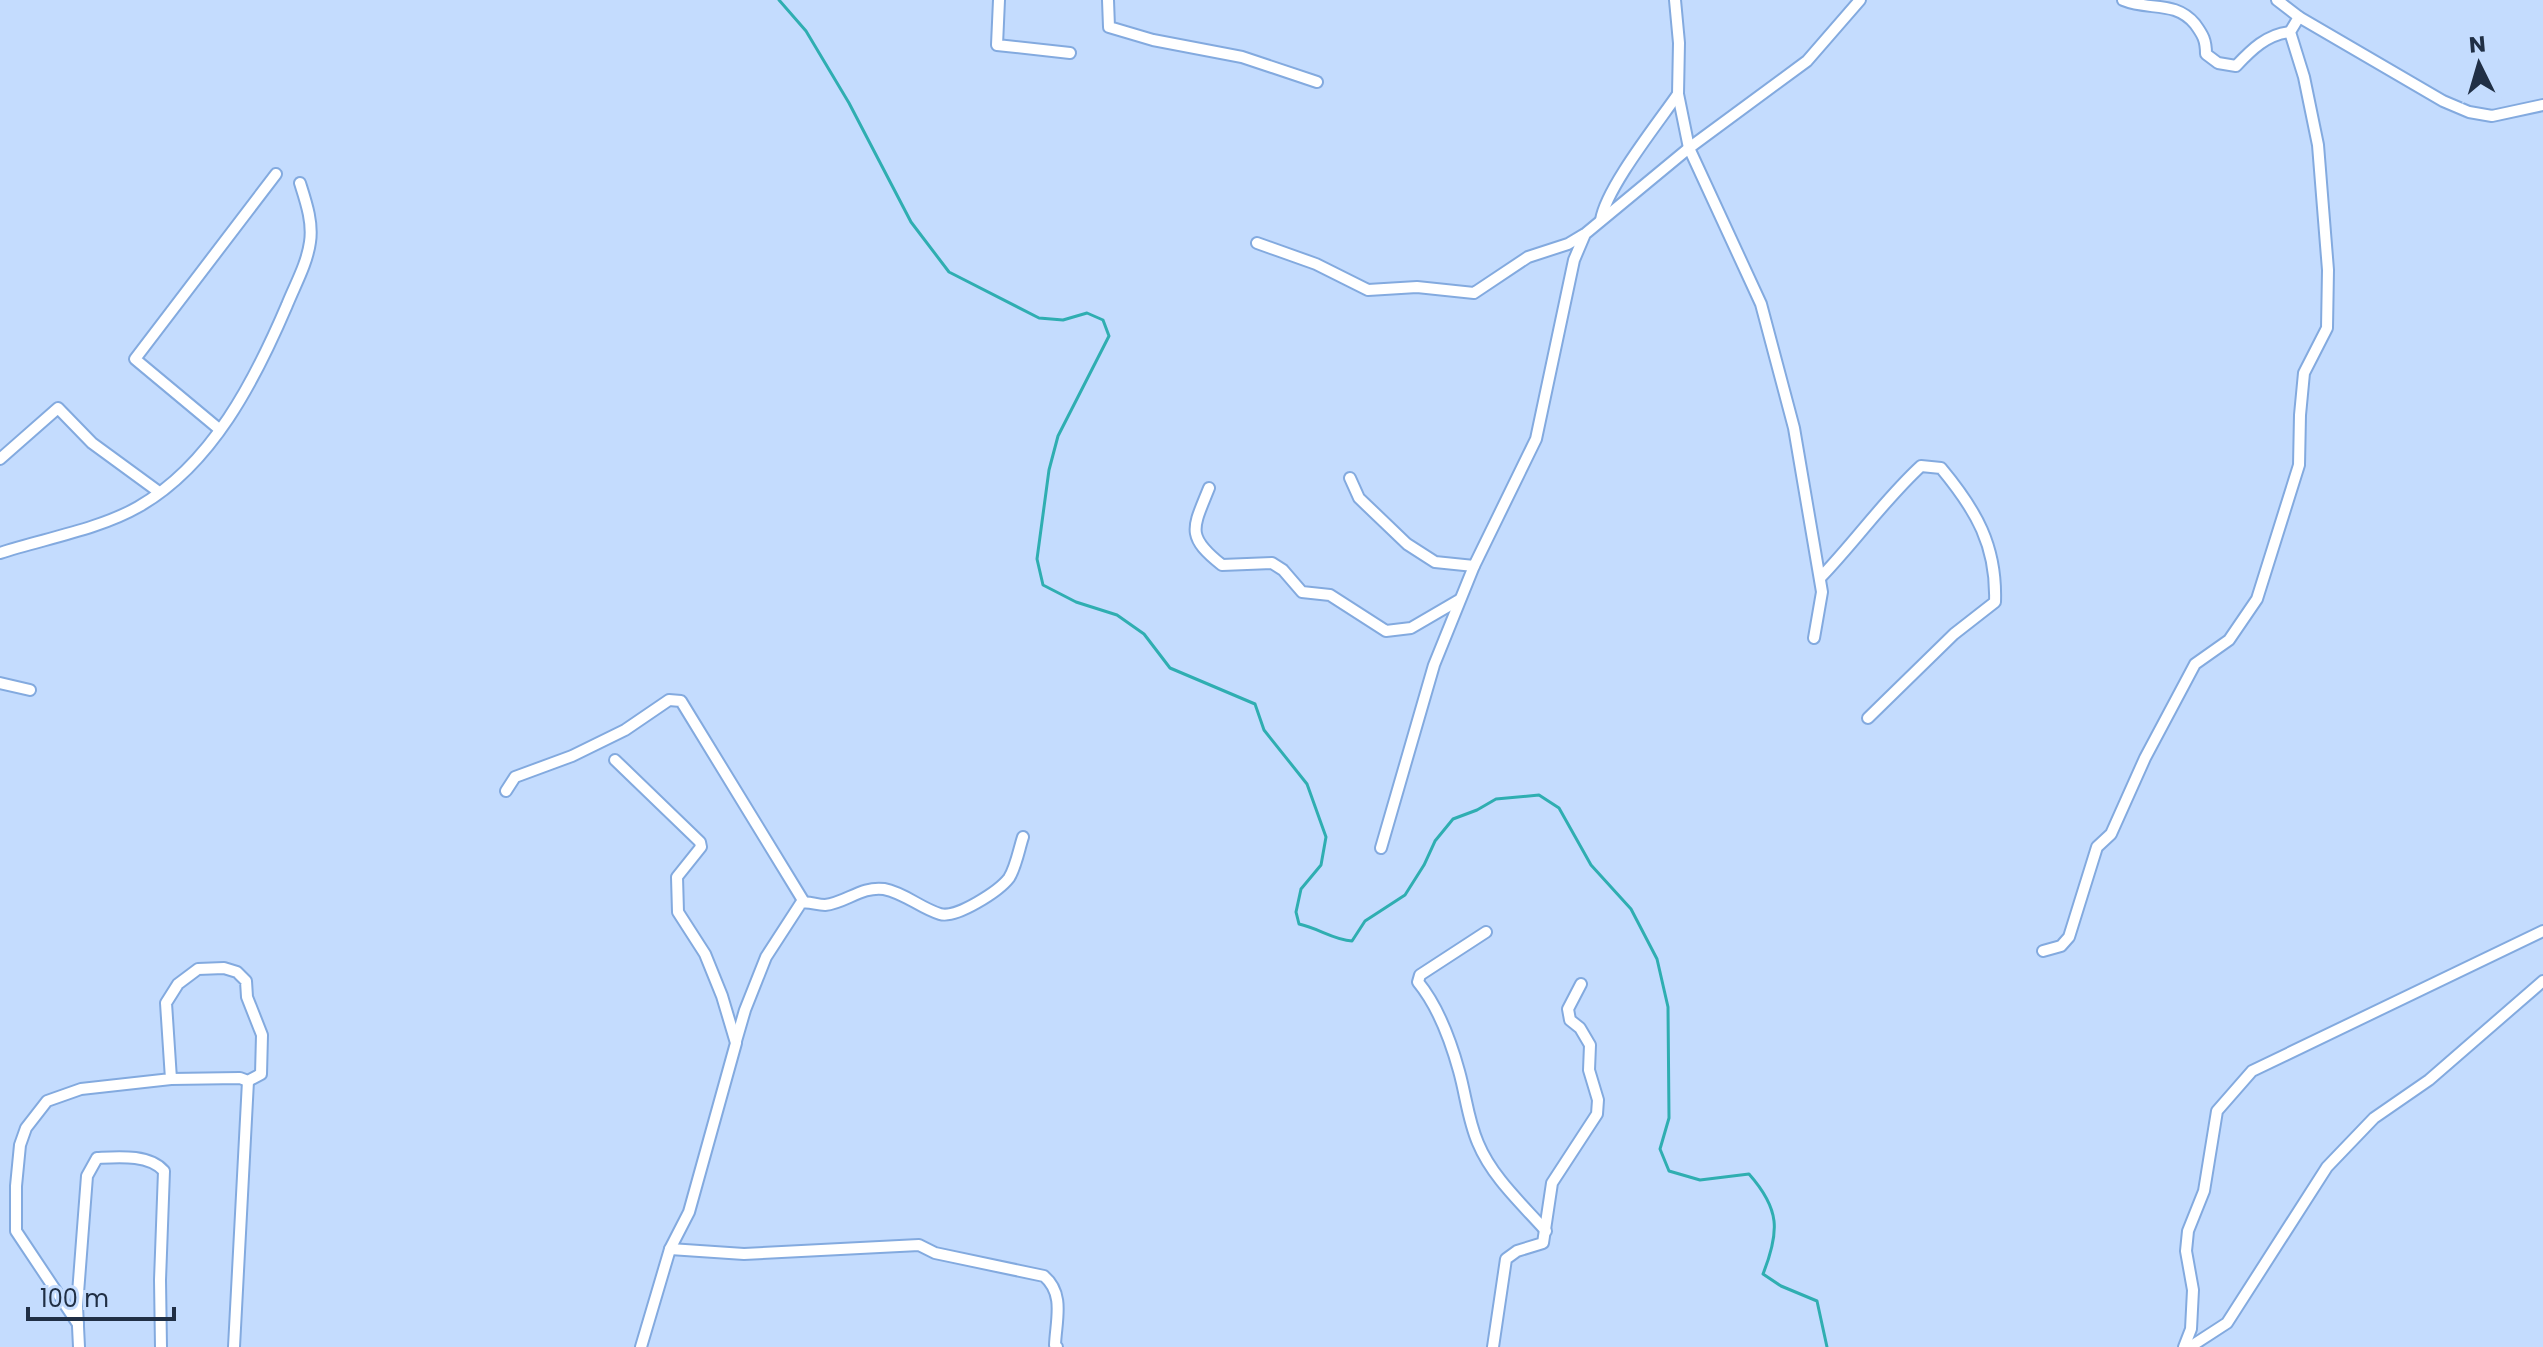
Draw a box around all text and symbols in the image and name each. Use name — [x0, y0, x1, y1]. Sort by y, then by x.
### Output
north arrow — [2439, 24, 2519, 104]
text: N — [2468, 28, 2487, 61]
scale bar — [28, 1271, 174, 1321]
text: 100 m — [40, 1282, 109, 1315]

